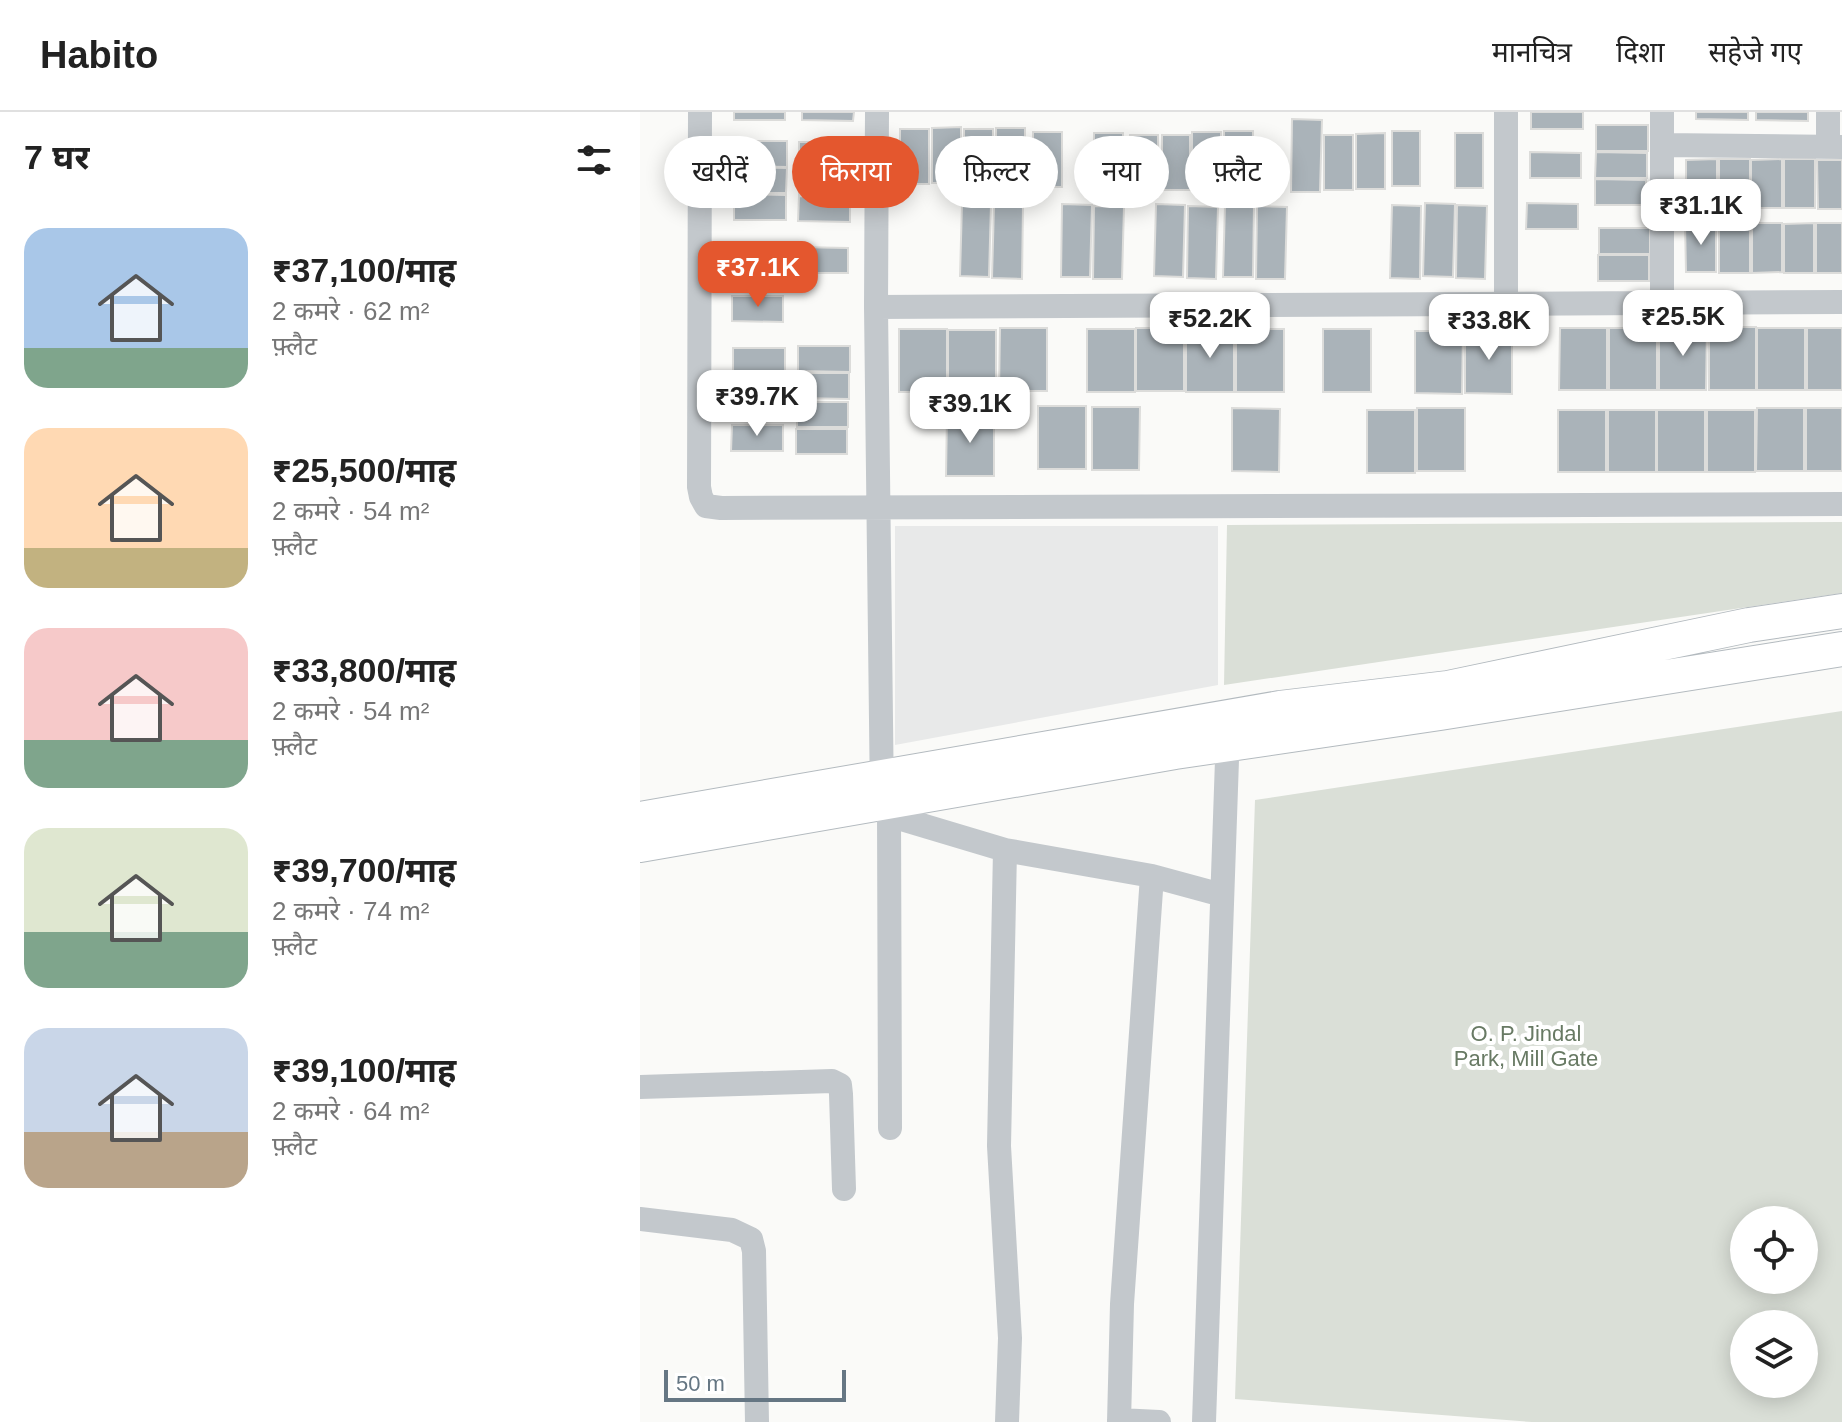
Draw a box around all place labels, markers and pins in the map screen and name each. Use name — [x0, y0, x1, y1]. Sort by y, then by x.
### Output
pin: ₹31.1K — [1636, 179, 1766, 247]
pin: ₹37.1K — [693, 241, 823, 309]
pin: ₹25.5K — [1618, 290, 1748, 358]
pin: ₹52.2K — [1145, 292, 1275, 360]
pin: ₹33.8K — [1424, 294, 1554, 362]
pin: ₹39.7K — [692, 370, 822, 438]
pin: ₹39.1K — [905, 377, 1035, 445]

